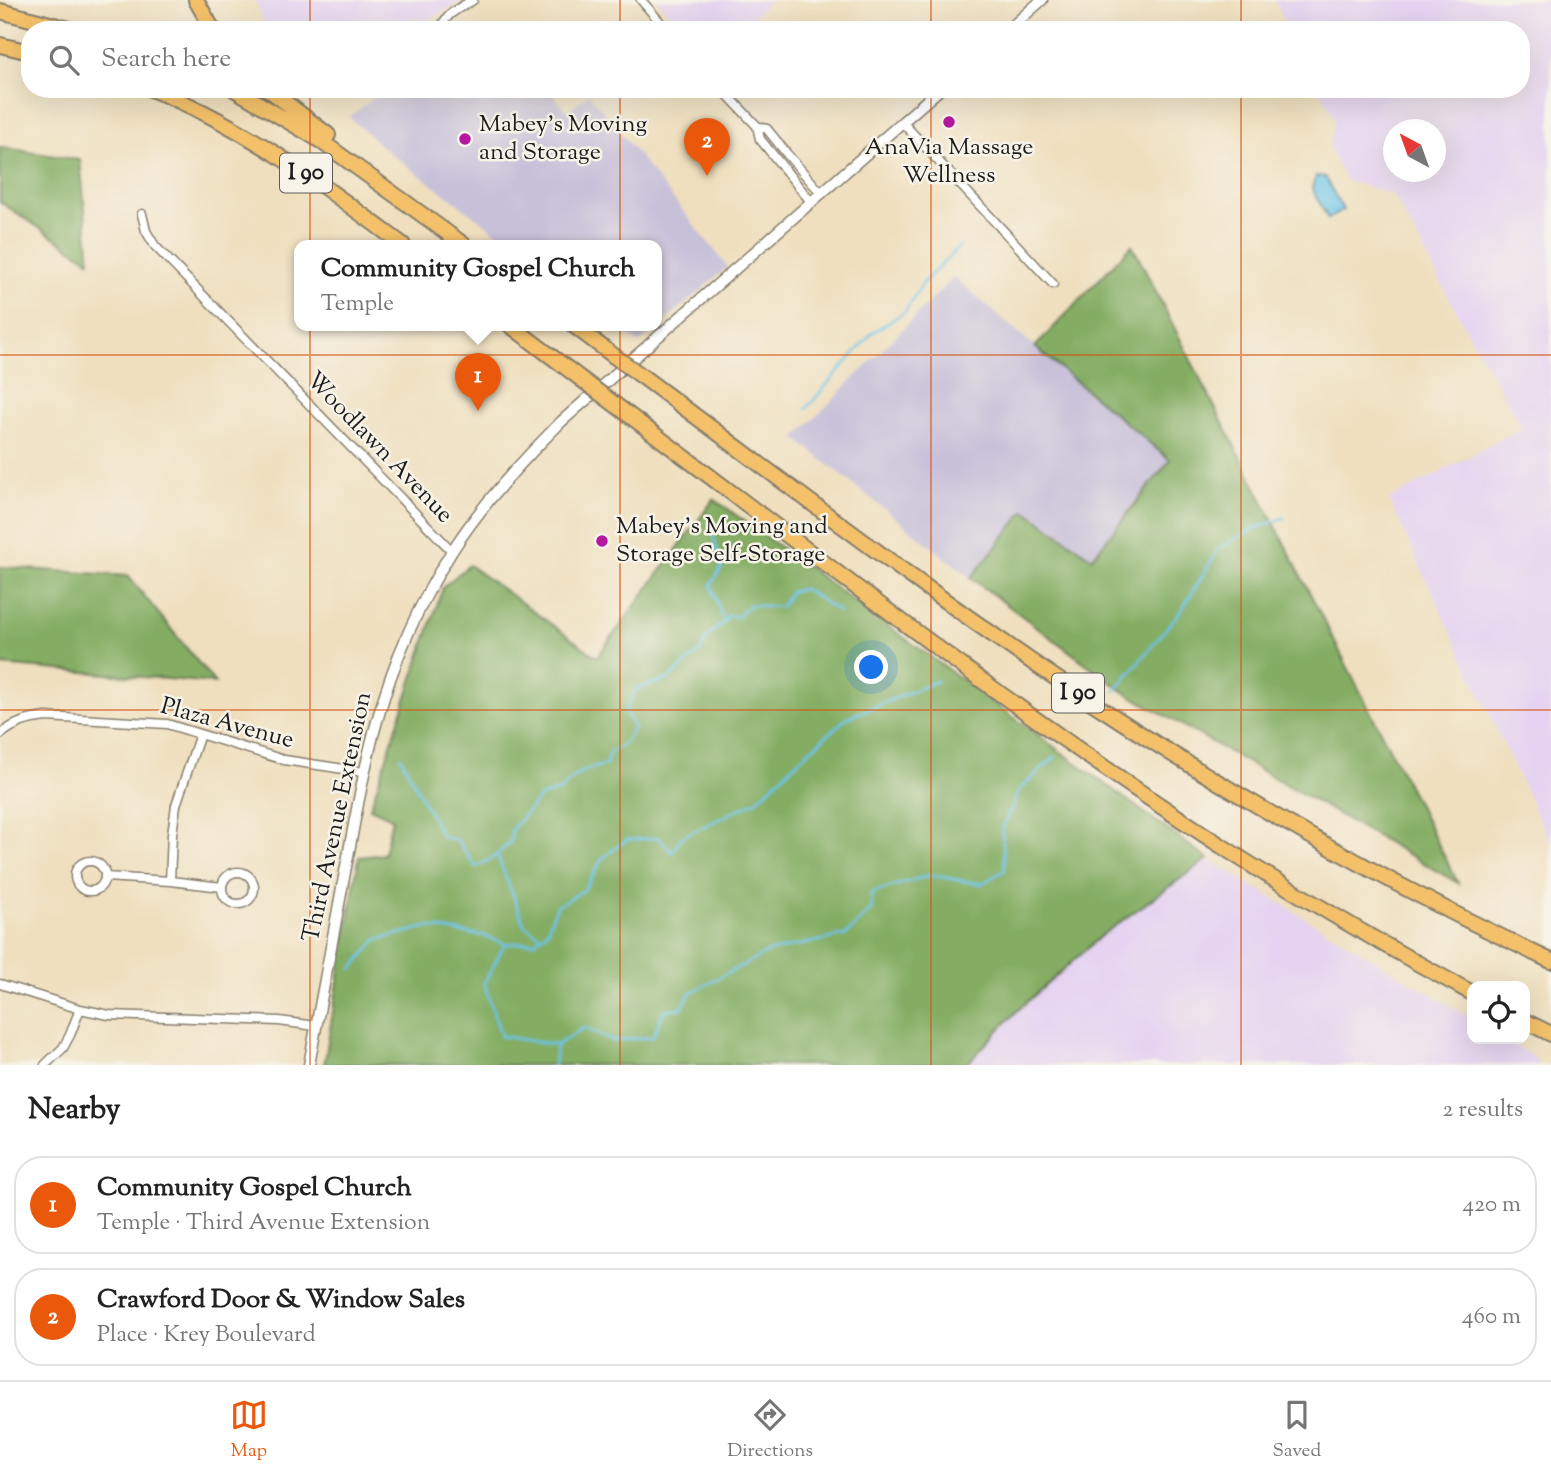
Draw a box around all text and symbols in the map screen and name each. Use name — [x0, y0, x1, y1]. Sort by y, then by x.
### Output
search box — [21, 21, 1530, 98]
icon: search — [45, 41, 83, 79]
text: Search here — [101, 41, 231, 78]
place label: Mabey's Moving and Storage — [479, 108, 647, 170]
marker: AnaVia Massage Wellness — [941, 114, 957, 130]
pin: 2 — [684, 118, 730, 176]
north arrow — [1383, 119, 1446, 182]
marker: Mabey's Moving and Storage — [457, 131, 473, 147]
place label: AnaVia Massage Wellness — [864, 131, 1034, 193]
road number: I 90 — [280, 154, 332, 192]
popup — [294, 240, 662, 331]
text: Community Gospel Church — [321, 251, 635, 288]
text: Temple — [321, 288, 394, 321]
pin: 1 — [455, 353, 501, 411]
street label: Woodlawn Avenue — [298, 365, 460, 531]
place label: Mabey's Moving and Storage Self-Storage — [616, 510, 828, 572]
marker: Mabey's Moving and Storage Self-Storage — [594, 533, 610, 549]
your location — [854, 650, 888, 684]
road number: I 90 — [1052, 674, 1104, 712]
street label: Third Avenue Extension — [295, 689, 381, 945]
street label: Plaza Avenue — [157, 690, 297, 758]
map controls — [1467, 981, 1530, 1044]
button: locate — [1467, 981, 1530, 1044]
text: Nearby — [28, 1089, 120, 1132]
text: 2 results — [1443, 1094, 1523, 1127]
text: Community Gospel Church — [97, 1170, 412, 1207]
text: 1 — [49, 1189, 57, 1222]
text: 420 m — [1463, 1189, 1521, 1222]
text: Temple · Third Avenue Extension — [97, 1207, 430, 1240]
text: Crawford Door & Window Sales — [97, 1282, 465, 1319]
text: 2 — [48, 1301, 58, 1334]
text: 460 m — [1462, 1301, 1521, 1334]
text: Place · Krey Boulevard — [97, 1319, 316, 1352]
tab: Map — [230, 1396, 268, 1465]
tab: Directions — [727, 1396, 813, 1465]
tab: Saved — [1272, 1396, 1321, 1465]

